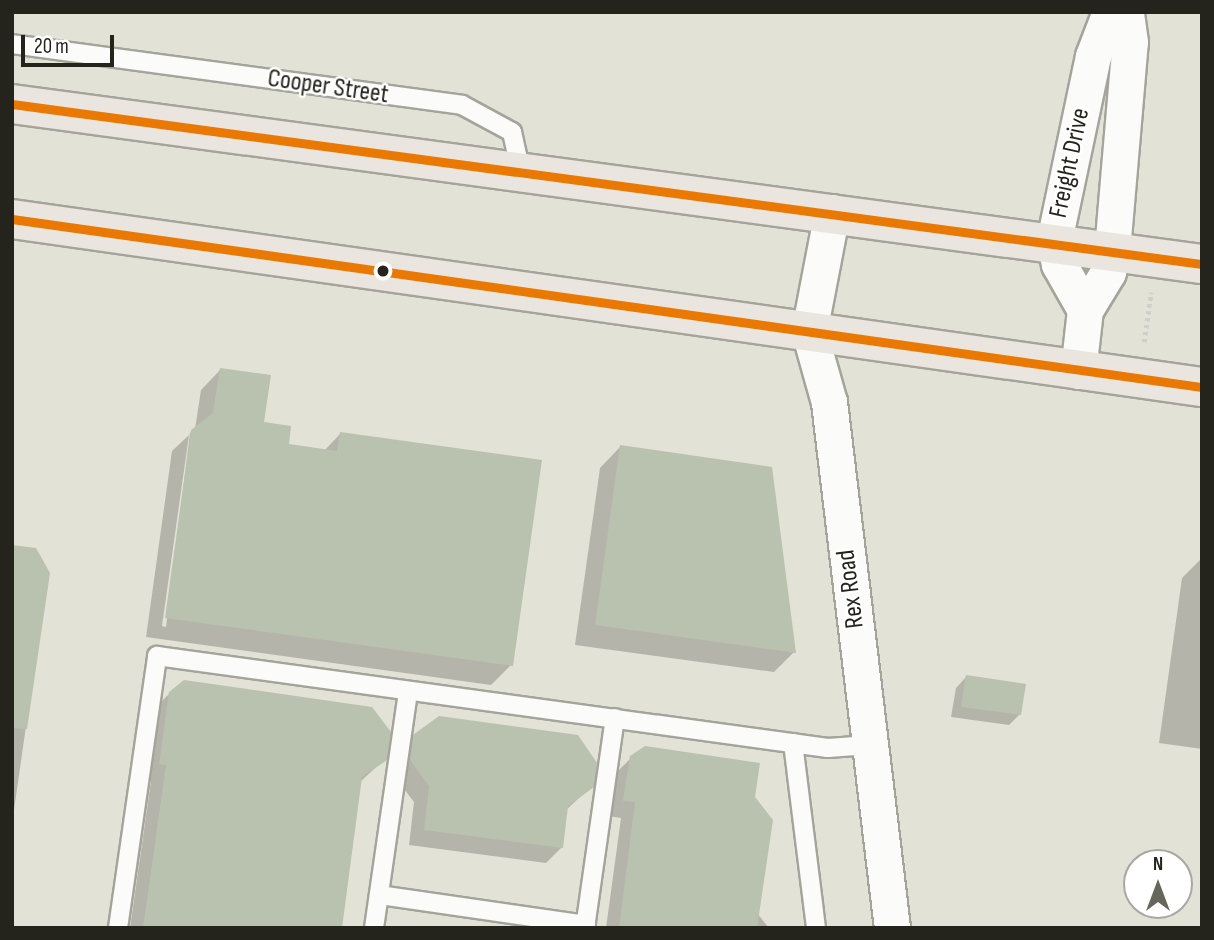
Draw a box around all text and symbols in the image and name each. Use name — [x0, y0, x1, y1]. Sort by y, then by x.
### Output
scale bar — [24, 21, 117, 65]
text: 20 m — [34, 34, 69, 59]
street label: Cooper Street — [266, 63, 390, 111]
street label: Freight Drive — [1043, 105, 1097, 221]
unlabelled marker — [376, 264, 390, 278]
street label: Rex Road — [831, 548, 871, 630]
north arrow — [1123, 849, 1193, 919]
text: N — [1153, 853, 1163, 876]

